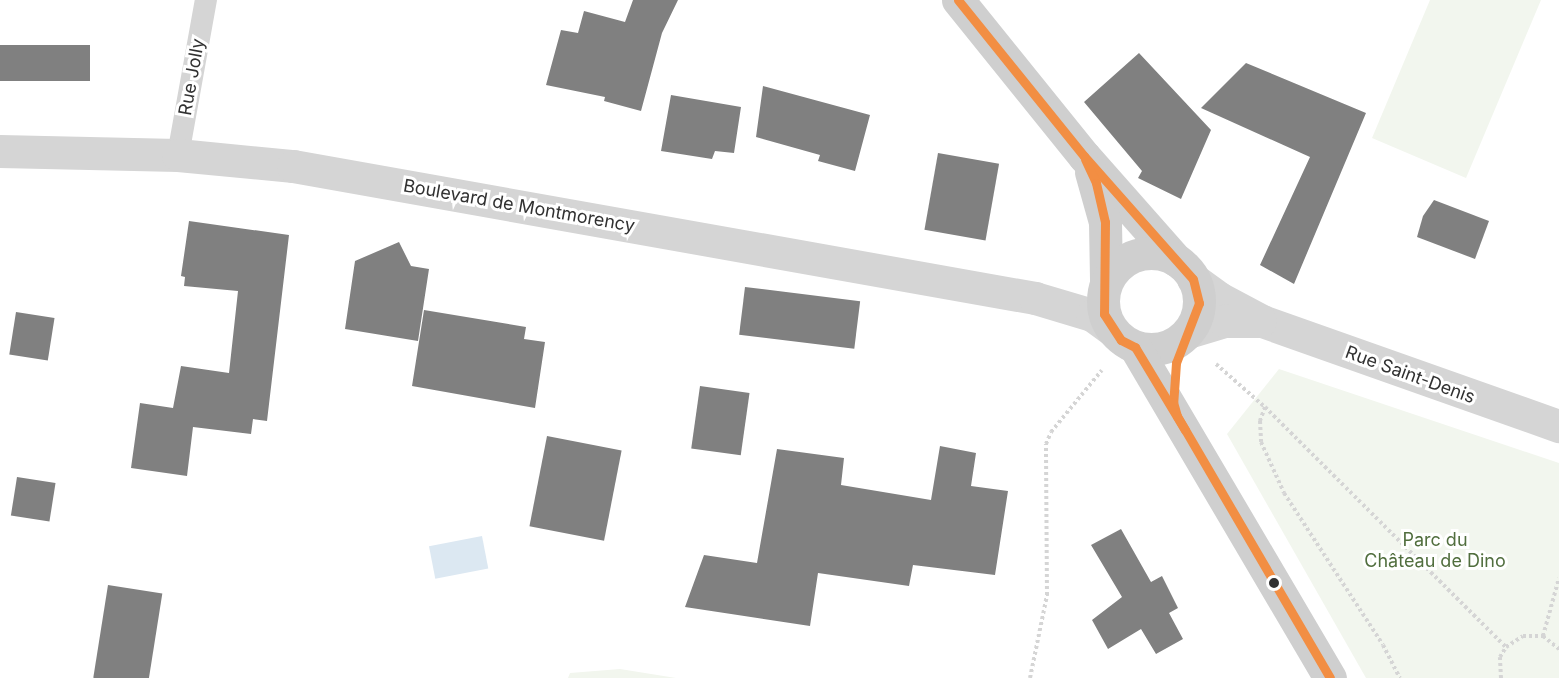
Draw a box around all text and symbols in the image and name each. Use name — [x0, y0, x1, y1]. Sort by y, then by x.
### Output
street label: Rue Jolly — [175, 37, 209, 117]
street label: Boulevard de Montmorency — [402, 175, 636, 237]
street label: Rue Saint-Denis — [1342, 342, 1478, 408]
park label: Parc du Château de Dino — [1364, 530, 1506, 572]
unlabelled marker — [1268, 577, 1280, 589]

